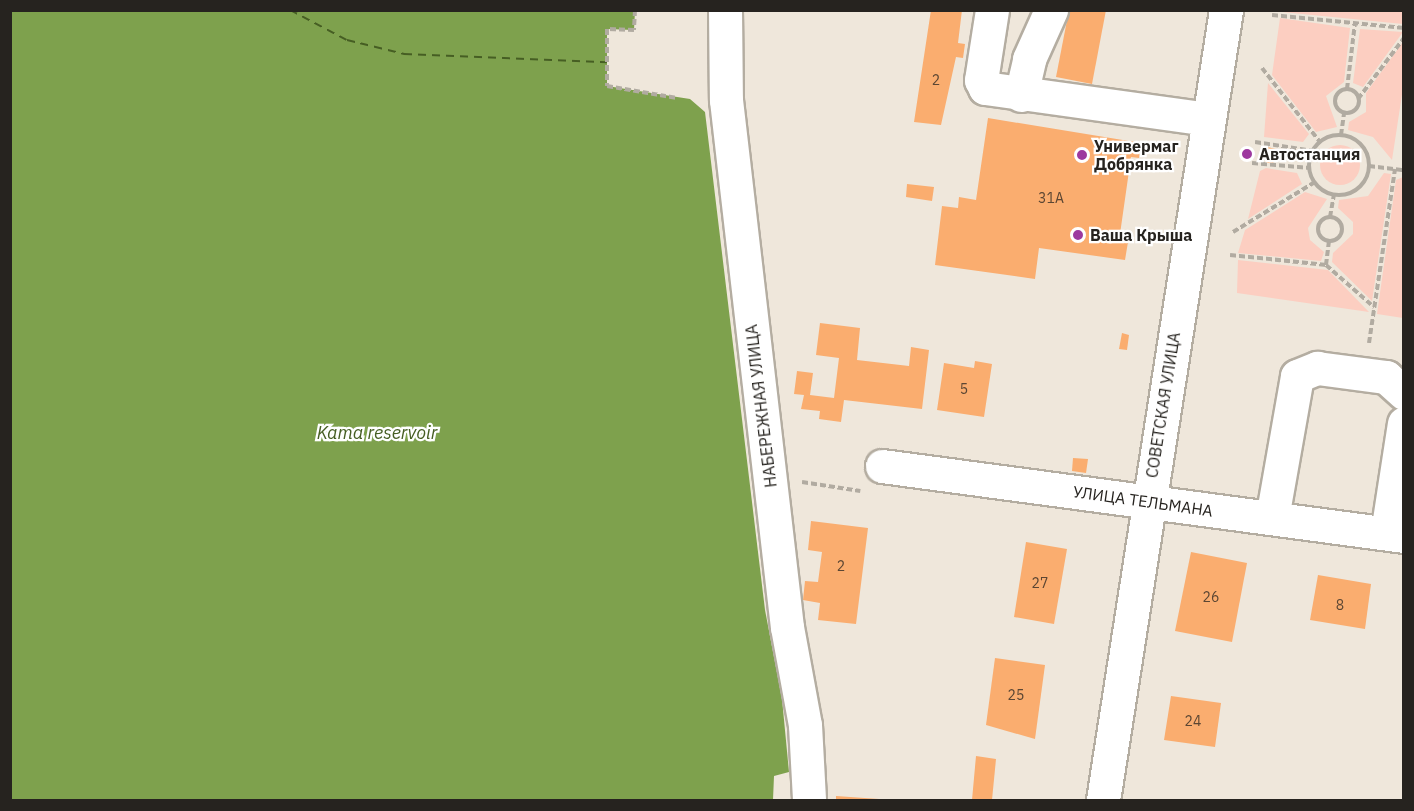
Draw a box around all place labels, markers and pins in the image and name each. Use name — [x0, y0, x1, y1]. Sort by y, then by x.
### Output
place label: Универмаг Добрянка — [1094, 136, 1179, 174]
place label: Автостанция — [1259, 144, 1360, 164]
marker: Автостанция — [1240, 147, 1254, 161]
marker: Универмаг Добрянка — [1075, 148, 1089, 162]
place label: Ваша Крыша — [1090, 225, 1192, 245]
marker: Ваша Крыша — [1071, 228, 1085, 242]

